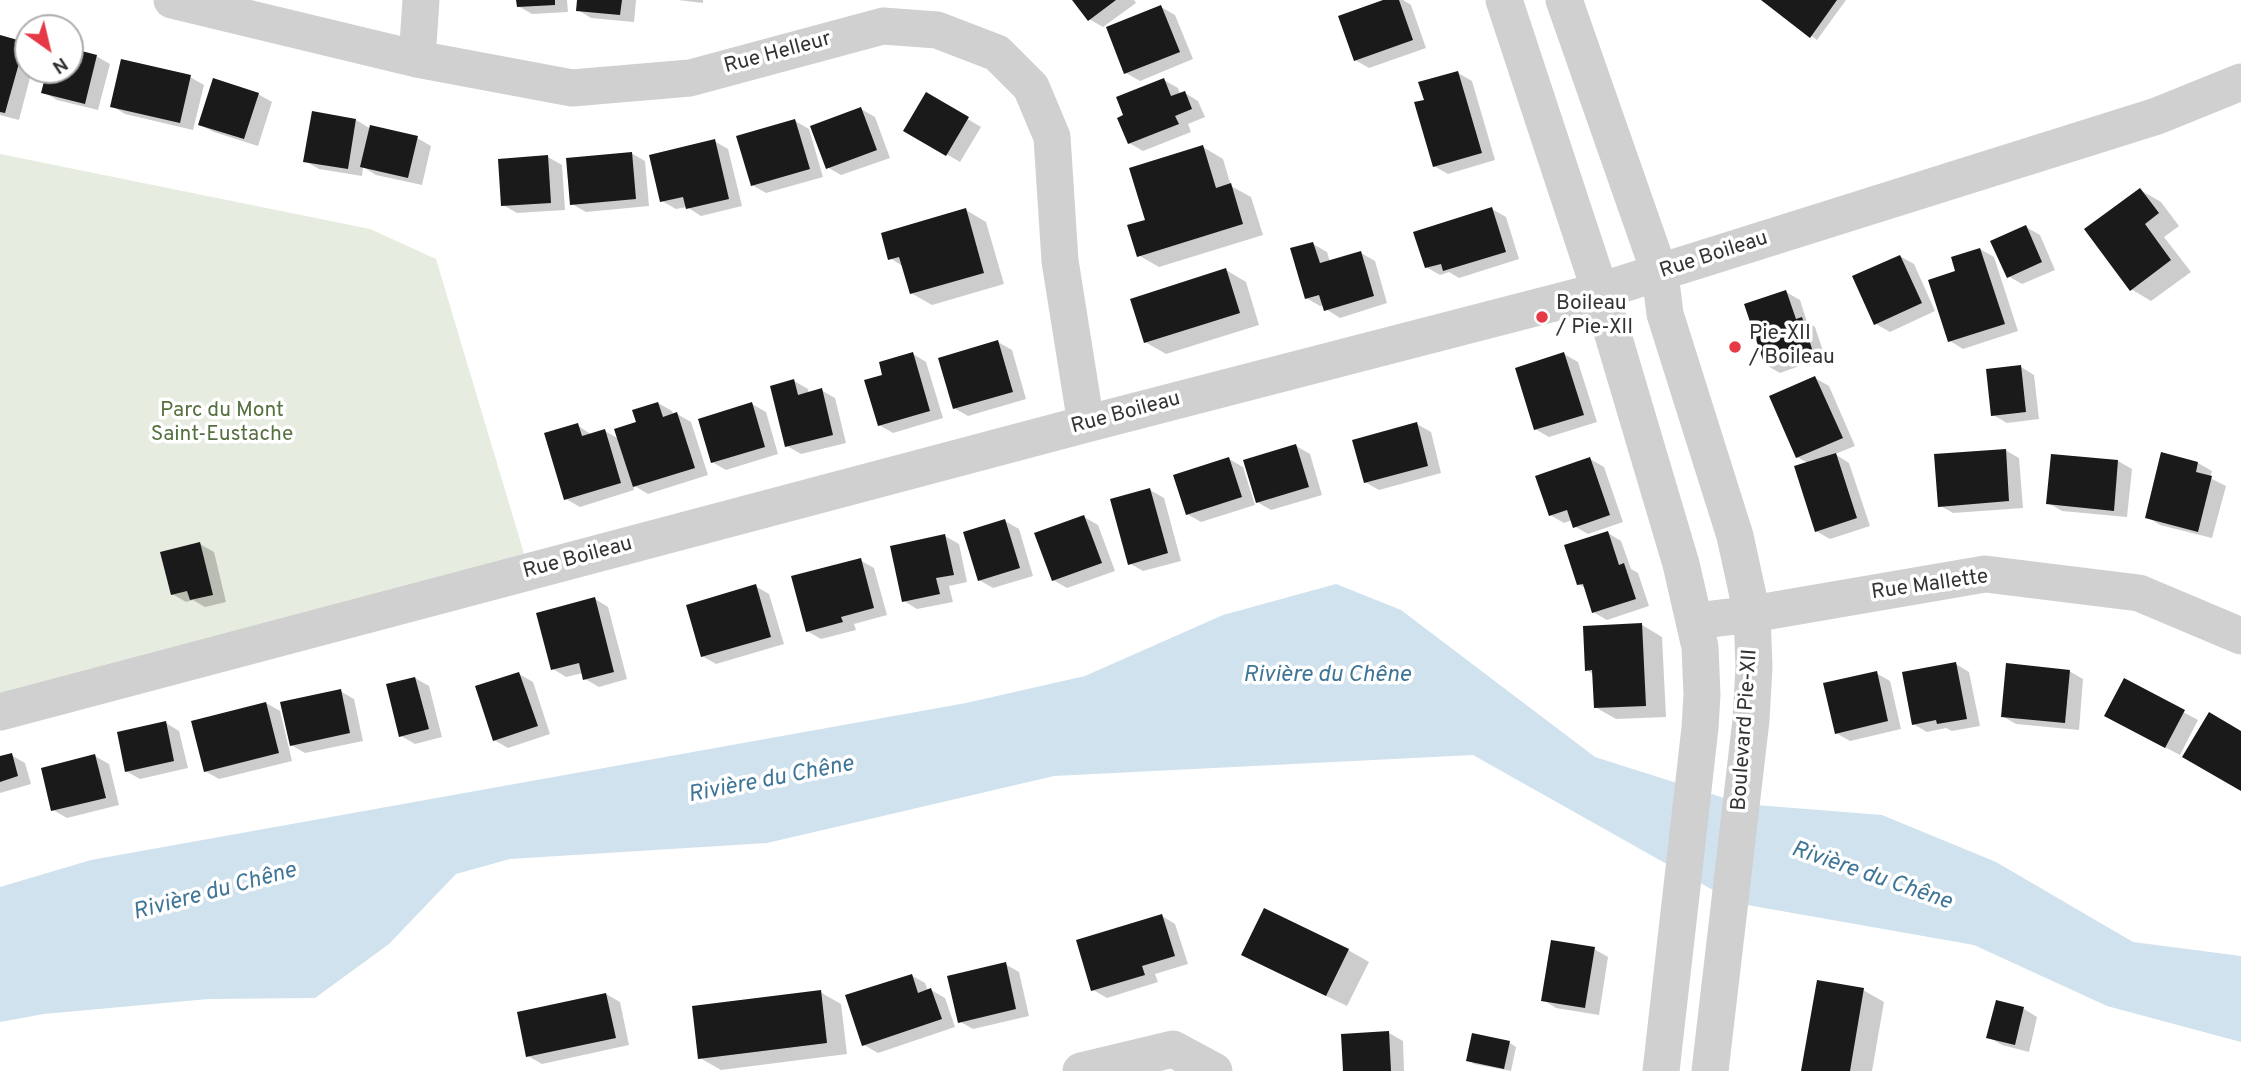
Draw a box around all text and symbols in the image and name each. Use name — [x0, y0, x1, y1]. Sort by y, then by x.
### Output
north arrow — [14, 14, 84, 84]
street label: Rue Helleur — [722, 28, 834, 80]
text: N — [47, 51, 72, 79]
street label: Rue Boileau — [1657, 227, 1771, 285]
place label: Boileau / Pie-XII — [1556, 292, 1633, 342]
marker: Boileau / Pie-XII — [1534, 309, 1550, 325]
place label: Pie-XII / Boileau — [1749, 322, 1835, 372]
marker: Pie-XII / Boileau — [1727, 339, 1743, 355]
street label: Rue Boileau — [1069, 387, 1183, 441]
park label: Parc du Mont Saint-Eustache — [151, 399, 293, 449]
street label: Rue Boileau — [521, 532, 635, 586]
street label: Rue Mallette — [1870, 565, 1990, 607]
street label: Boulevard Pie-XII — [1728, 648, 1764, 812]
water label: Rivière du Chêne — [1243, 662, 1411, 690]
water label: Rivière du Chêne — [686, 751, 856, 811]
water label: Rivière du Chêne — [1787, 837, 1955, 917]
water label: Rivière du Chêne — [130, 858, 300, 928]

